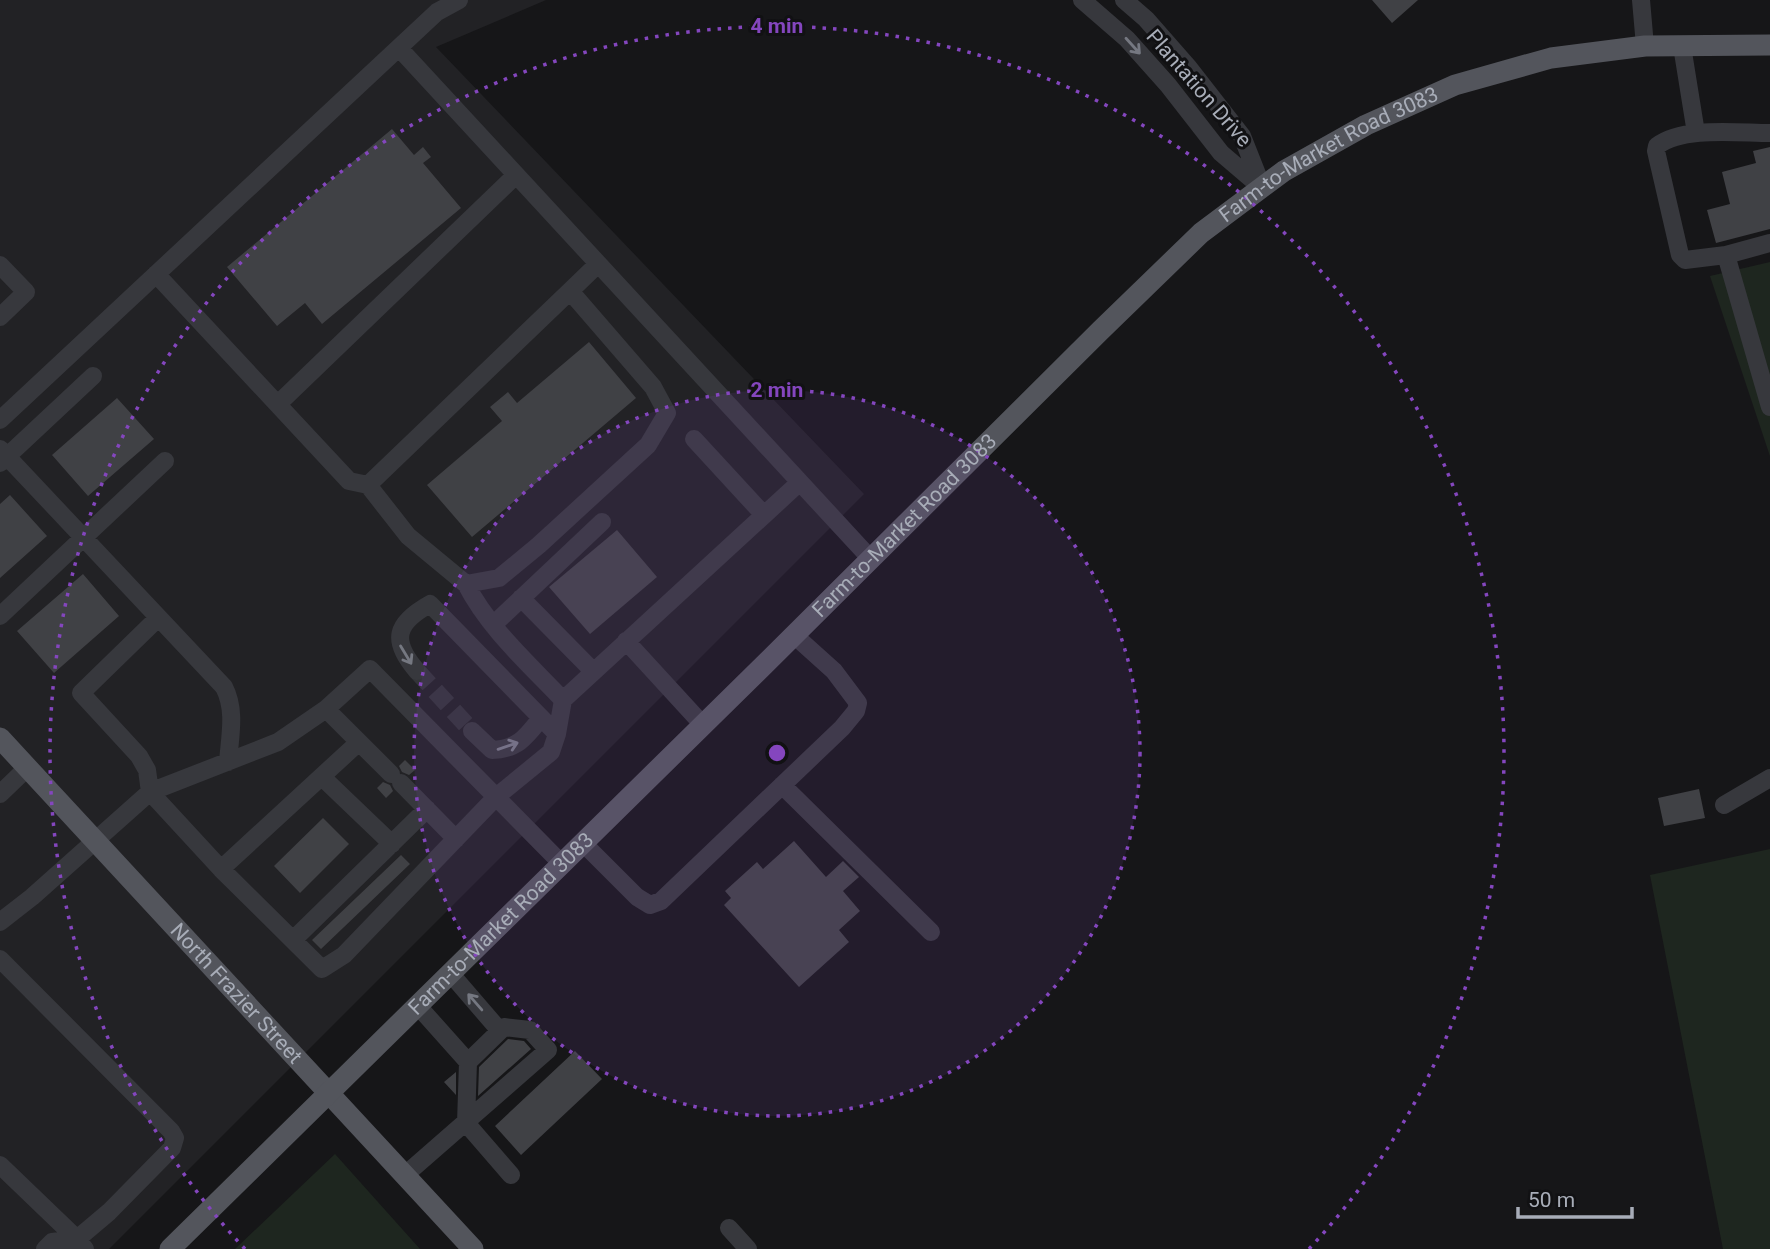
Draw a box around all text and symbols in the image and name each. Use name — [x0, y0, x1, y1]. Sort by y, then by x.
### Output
text: 4 min — [751, 14, 803, 38]
street label: Plantation Drive — [1142, 24, 1256, 152]
one-way arrow — [1124, 37, 1141, 54]
street label: Farm-to-Market Road 3083 — [1214, 82, 1442, 227]
text: 2 min — [751, 378, 803, 402]
street label: Farm-to-Market Road 3083 — [807, 429, 1001, 622]
one-way arrow — [400, 645, 414, 665]
one-way arrow — [497, 739, 519, 751]
centre of rings — [765, 741, 789, 765]
street label: Farm-to-Market Road 3083 — [403, 828, 598, 1020]
street label: North Frazier Street — [166, 918, 307, 1068]
one-way arrow — [467, 994, 483, 1012]
scale bar — [1518, 1176, 1632, 1220]
text: 50 m — [1528, 1188, 1575, 1212]

